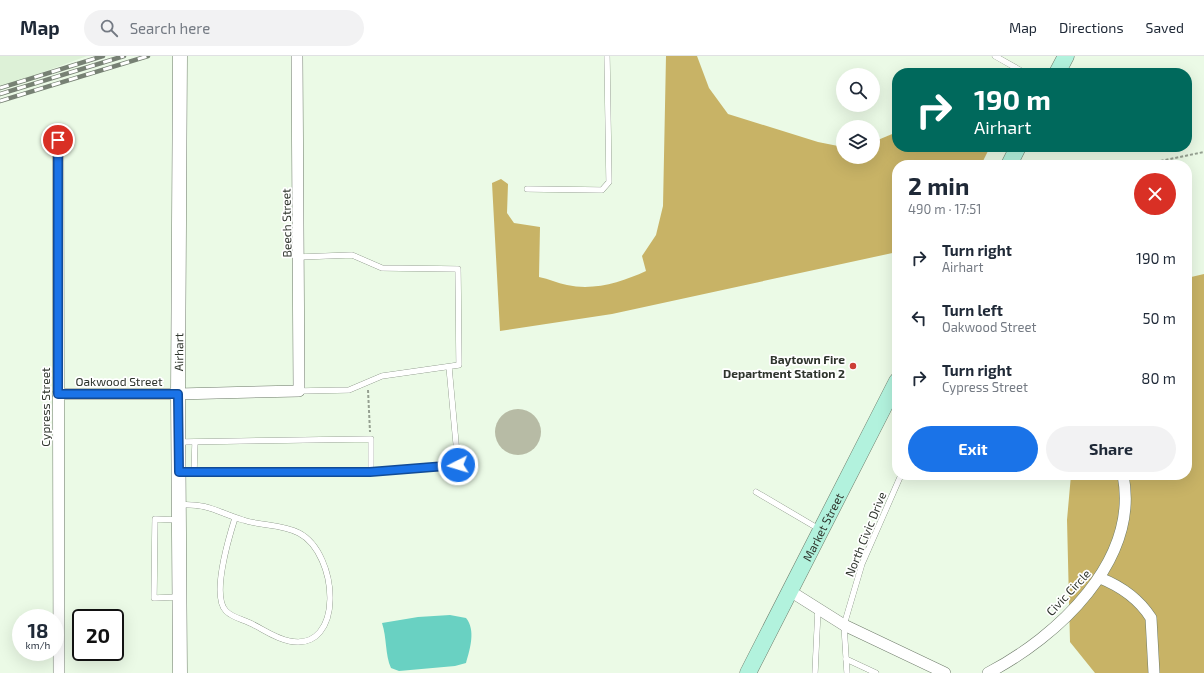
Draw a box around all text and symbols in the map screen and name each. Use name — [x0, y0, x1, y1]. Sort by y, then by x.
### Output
search box — [84, 10, 364, 46]
text: Map — [20, 16, 60, 39]
icon: search — [98, 17, 120, 39]
text: Search here — [130, 19, 210, 37]
text: Map — [1009, 19, 1037, 36]
text: Directions — [1059, 19, 1124, 36]
text: Saved — [1146, 19, 1184, 36]
map controls — [836, 68, 880, 164]
button: search — [836, 68, 880, 112]
text: 190 m — [974, 82, 1051, 116]
icon: right — [908, 84, 960, 136]
text: Airhart — [974, 116, 1031, 138]
button: layers — [836, 120, 880, 164]
pin — [41, 123, 75, 157]
icon: arrive — [47, 129, 69, 151]
text: 2 min — [908, 171, 969, 200]
button: close — [1134, 173, 1176, 215]
street label: Beech Street — [278, 188, 294, 258]
text: 490 m · 17:51 — [908, 201, 981, 217]
text: Turn right — [942, 241, 1012, 259]
icon: right — [908, 247, 930, 269]
text: 190 m — [1136, 249, 1176, 267]
text: Airhart — [942, 259, 983, 275]
text: Turn left — [942, 301, 1003, 319]
icon: left — [908, 307, 930, 329]
text: 50 m — [1142, 309, 1176, 327]
text: Oakwood Street — [942, 319, 1036, 335]
street label: Airhart — [171, 332, 185, 371]
place label: Baytown Fire Department Station 2 — [723, 352, 845, 380]
marker: Baytown Fire Department Station 2 — [848, 361, 858, 371]
text: Turn right — [942, 361, 1012, 379]
street label: Cypress Street — [38, 367, 52, 447]
icon: right — [908, 367, 930, 389]
text: 80 m — [1141, 369, 1176, 387]
street label: Oakwood Street — [75, 374, 163, 388]
text: Cypress Street — [942, 379, 1028, 395]
button: Exit — [908, 426, 1038, 472]
button: Share — [1046, 426, 1176, 472]
position arrow — [437, 444, 479, 486]
street label: North Civic Drive — [842, 489, 888, 579]
street label: Market Street — [799, 490, 846, 563]
street label: Civic Circle — [1043, 566, 1093, 618]
speed limit sign: 20 — [72, 609, 124, 661]
text: 18 — [27, 618, 49, 642]
text: km/h — [26, 639, 50, 651]

